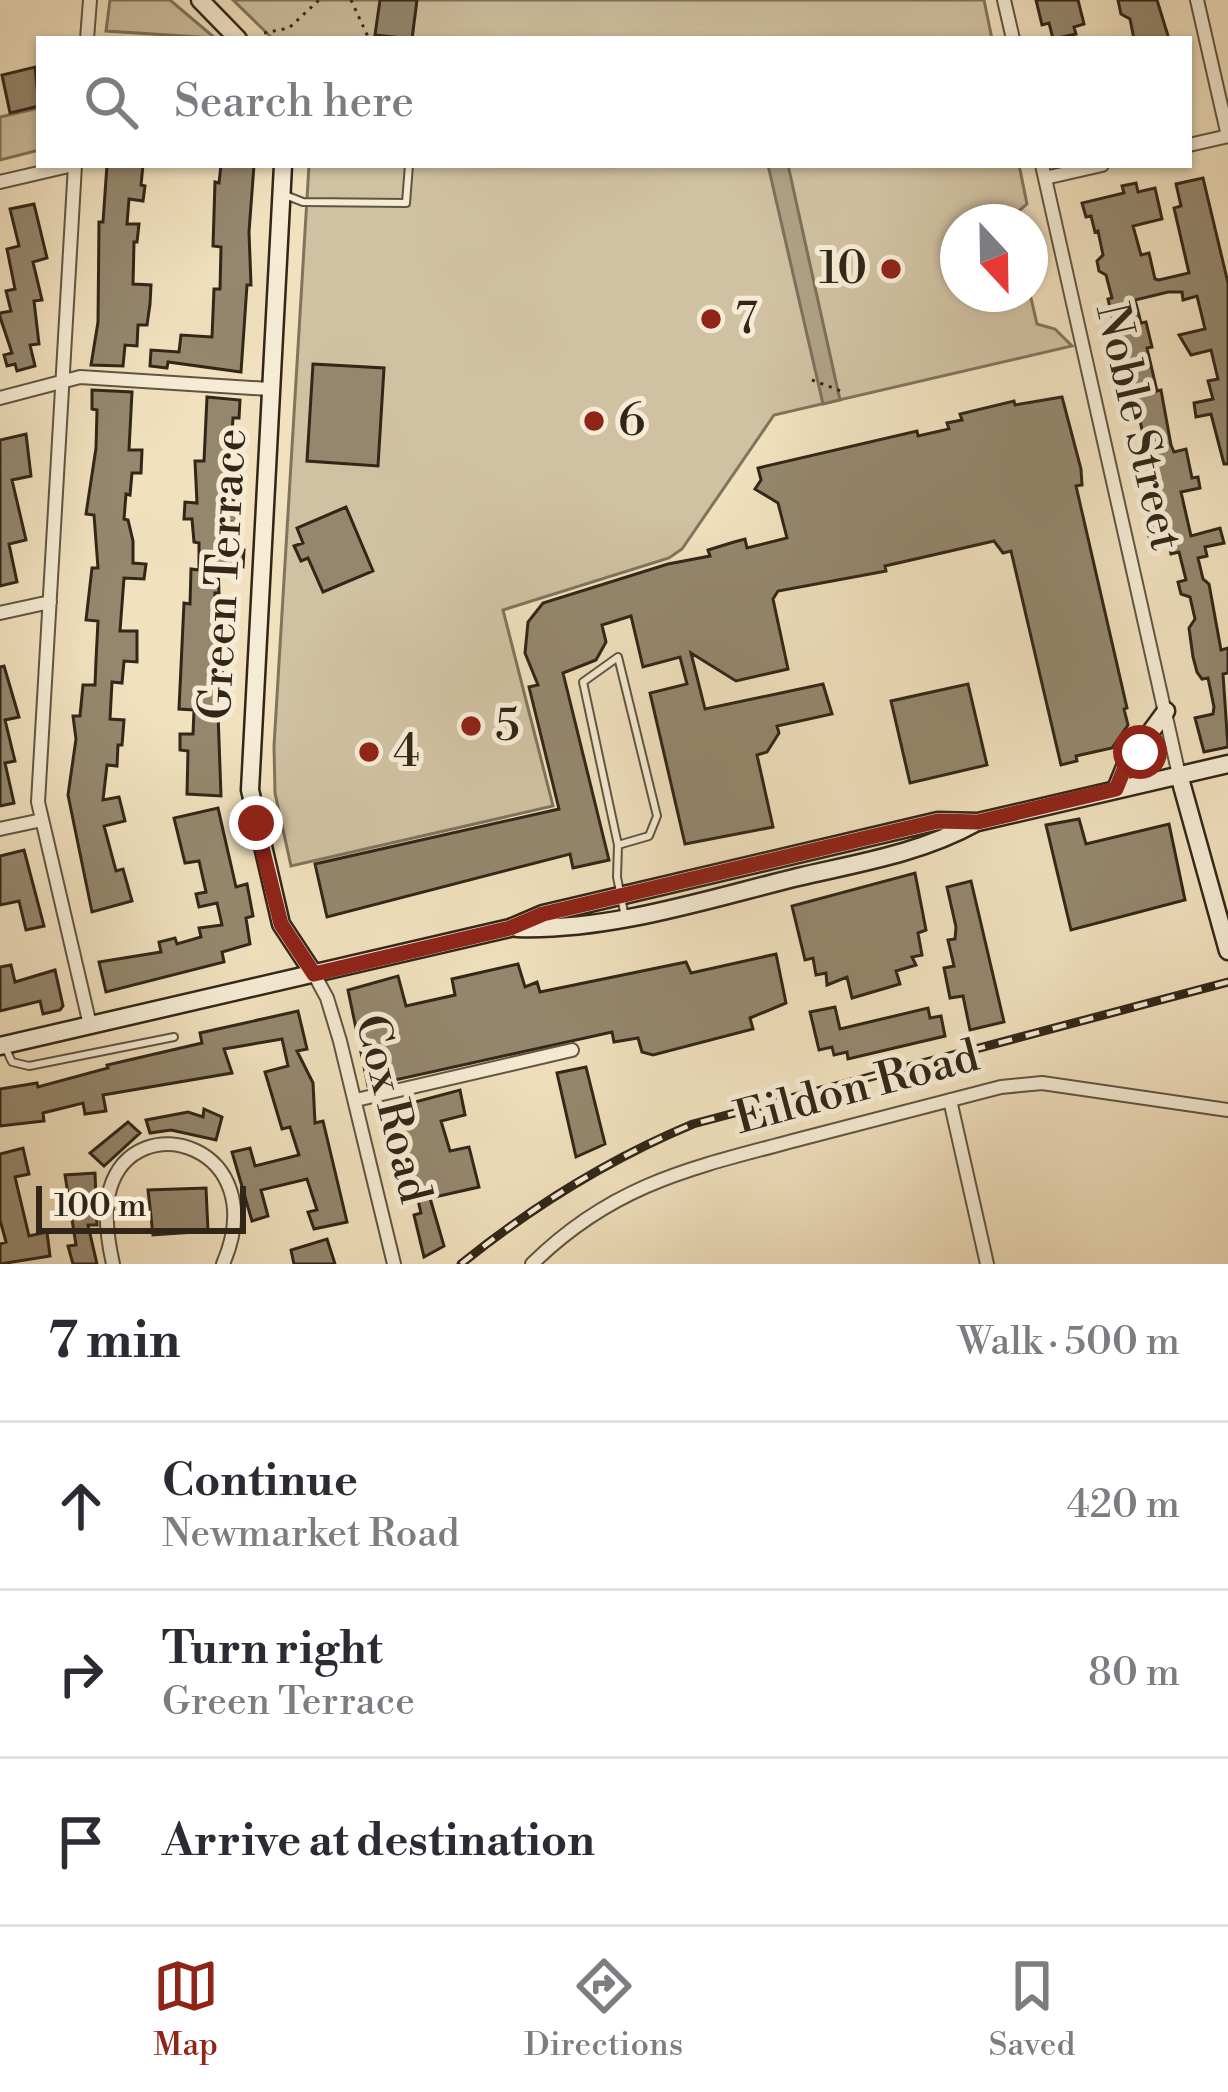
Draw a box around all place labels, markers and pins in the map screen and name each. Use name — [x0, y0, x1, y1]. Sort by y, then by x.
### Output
place label: 10 — [819, 241, 867, 298]
marker: 10 — [878, 256, 904, 282]
place label: 7 — [735, 291, 758, 348]
marker: 7 — [698, 306, 724, 332]
place label: 6 — [618, 393, 645, 450]
marker: 6 — [581, 408, 607, 434]
place label: 5 — [495, 698, 520, 755]
marker: 5 — [458, 713, 484, 739]
place label: 4 — [393, 724, 420, 781]
marker: 4 — [356, 739, 382, 765]

